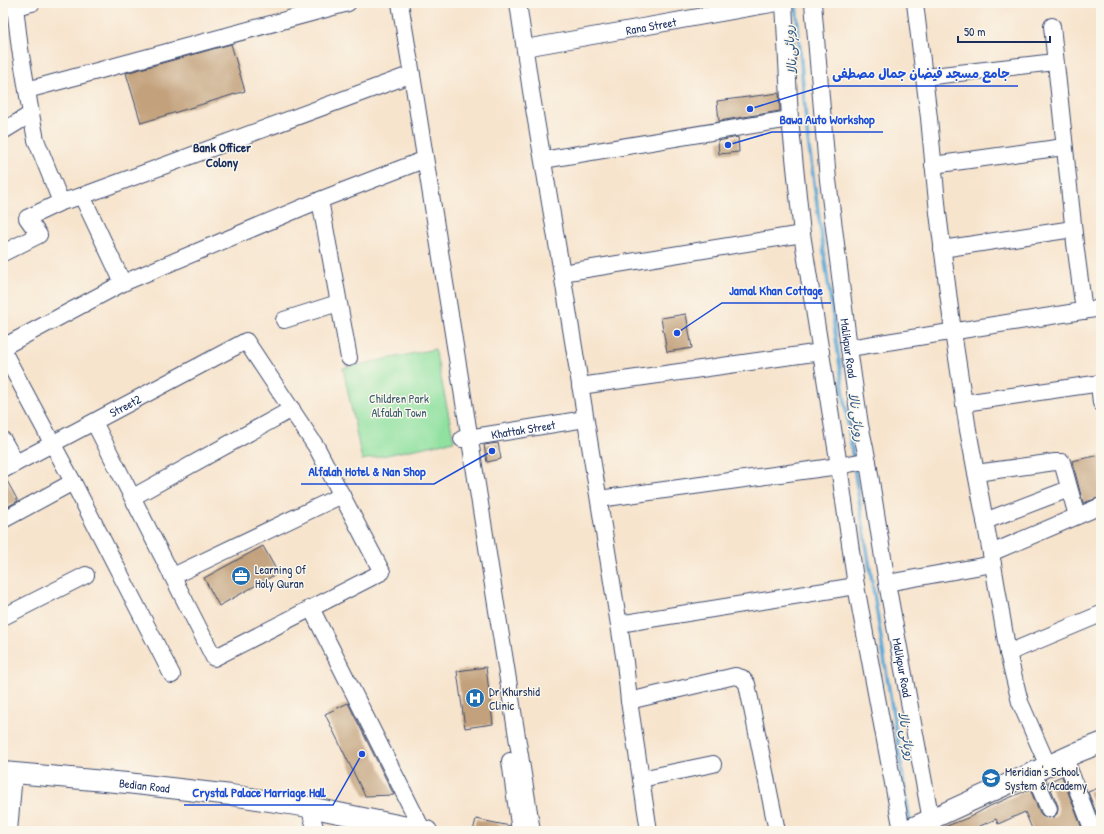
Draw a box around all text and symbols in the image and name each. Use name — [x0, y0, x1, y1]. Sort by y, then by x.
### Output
street label: Rana Street — [624, 12, 678, 38]
scale bar — [958, 18, 1050, 44]
text: 50 m — [964, 23, 985, 40]
water label: روہائی نالا — [779, 24, 803, 75]
callout: جامع مسجد فیضان جمال مصطفی — [824, 61, 1018, 86]
text: جامع مسجد فیضان جمال مصطفی — [832, 64, 1010, 83]
callout: Bawa Auto Workshop — [772, 107, 883, 132]
text: Bawa Auto Workshop — [780, 110, 875, 129]
district label: Bank Officer Colony — [193, 138, 252, 172]
callout: Jamal Khan Cottage — [722, 278, 831, 303]
text: Jamal Khan Cottage — [729, 281, 824, 300]
street label: Malikpur Road — [837, 317, 862, 379]
street label: Street2 — [106, 390, 144, 421]
park label: Children Park Alfalah Town — [369, 390, 429, 421]
water label: روہائی نالا — [843, 391, 869, 443]
street label: Khattak Street — [490, 415, 557, 443]
callout: Alfalah Hotel & Nan Shop — [301, 459, 434, 484]
text: Alfalah Hotel & Nan Shop — [309, 462, 426, 481]
place label: Learning Of Holy Quran — [255, 561, 307, 592]
office icon: Learning Of Holy Quran — [230, 565, 252, 587]
street label: Malikpur Road — [889, 637, 917, 699]
place label: Dr Khurshid Clinic — [489, 683, 540, 714]
hospital icon: Dr Khurshid Clinic — [464, 687, 486, 709]
water label: روہائی نالا — [892, 710, 920, 762]
place label: Meridian's School System & Academy — [1005, 763, 1087, 794]
school or university icon: Meridian's School System & Academy — [980, 767, 1002, 789]
street label: Bedian Road — [118, 774, 171, 796]
callout: Crystal Palace Marriage Hall — [184, 780, 333, 805]
text: Crystal Palace Marriage Hall — [192, 783, 326, 802]

